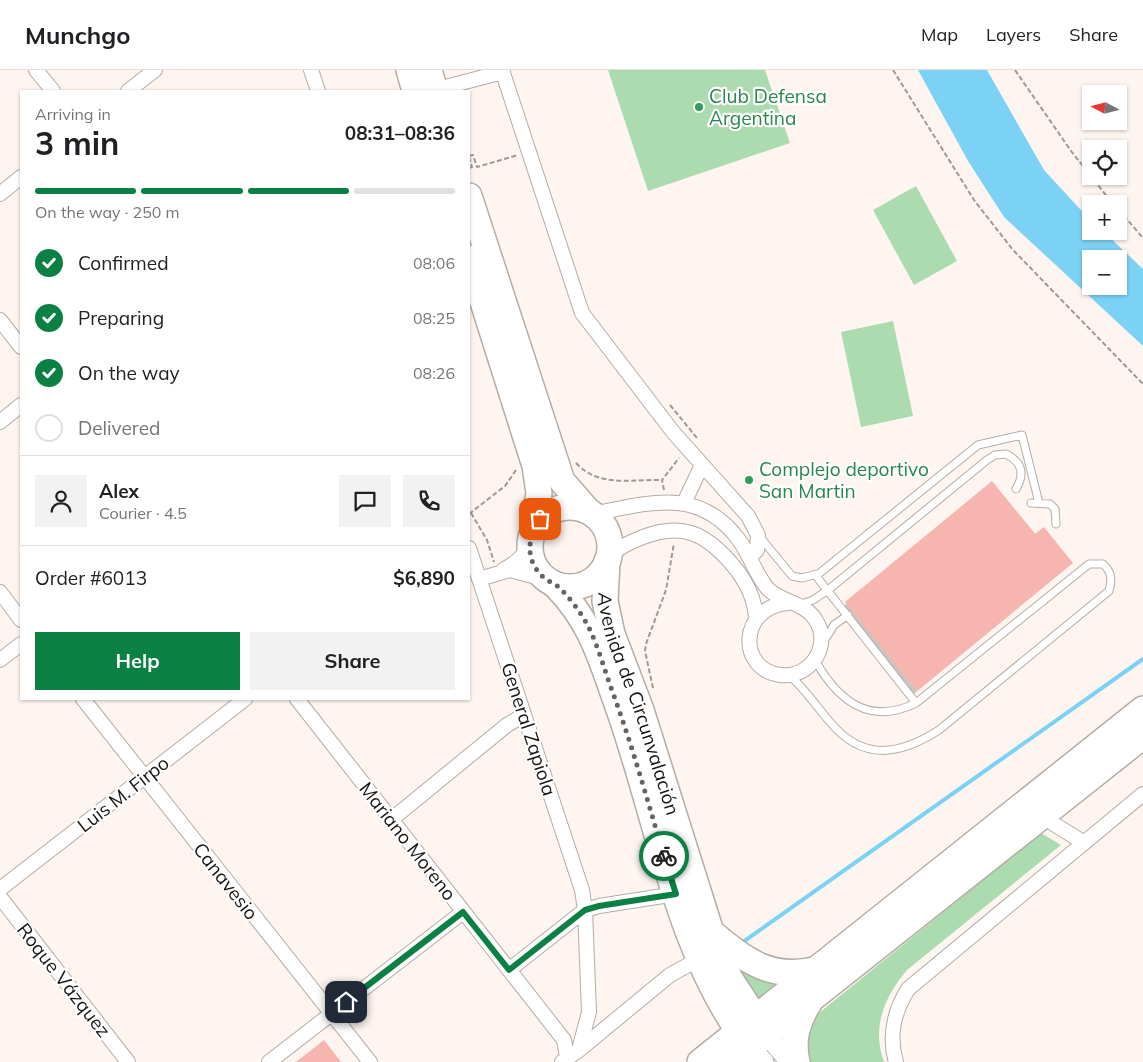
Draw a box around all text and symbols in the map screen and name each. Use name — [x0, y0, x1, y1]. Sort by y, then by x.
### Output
text: Munchgo — [25, 20, 130, 50]
text: Map — [921, 23, 958, 46]
text: Layers — [986, 23, 1041, 46]
text: Share — [1069, 23, 1118, 46]
place label: Club Defensa Argentina — [709, 84, 827, 130]
north arrow — [1082, 85, 1128, 130]
map controls — [1082, 85, 1127, 295]
marker: Club Defensa Argentina — [693, 101, 705, 113]
text: Arriving in — [35, 104, 111, 124]
text: 08:31–08:36 — [345, 121, 455, 145]
text: 3 min — [35, 123, 119, 163]
button: locate — [1082, 140, 1127, 185]
button: + — [1082, 195, 1127, 240]
text: On the way · 250 m — [35, 202, 180, 222]
icon: check — [35, 249, 63, 277]
button: − — [1082, 250, 1127, 295]
text: Confirmed — [78, 251, 169, 275]
text: 08:06 — [413, 253, 455, 273]
icon: check — [35, 304, 63, 332]
text: Preparing — [78, 306, 164, 330]
text: 08:25 — [413, 308, 455, 328]
icon: check — [35, 359, 63, 387]
text: On the way — [78, 361, 180, 385]
text: 08:26 — [413, 363, 455, 383]
text: Delivered — [78, 416, 160, 440]
place label: Complejo deportivo San Martin — [759, 457, 929, 503]
marker: Complejo deportivo San Martin — [743, 474, 755, 486]
button: person — [35, 475, 87, 527]
button: chat — [339, 475, 391, 527]
button: phone — [403, 475, 455, 527]
text: Alex — [99, 479, 139, 503]
pin — [519, 498, 561, 540]
text: Courier · 4.5 — [99, 503, 187, 523]
icon: bag — [526, 505, 554, 533]
text: Order #6013 — [35, 566, 147, 590]
text: $6,890 — [393, 566, 455, 590]
street label: Avenida de Circunvalación — [593, 592, 685, 818]
button: Help — [35, 632, 240, 690]
button: Share — [250, 632, 455, 690]
street label: General Zapiola — [496, 659, 562, 799]
street label: Luis M. Firpo — [72, 751, 174, 837]
street label: Mariano Moreno — [354, 777, 462, 905]
courier — [639, 831, 689, 881]
street label: Canavesio — [188, 838, 264, 924]
icon: bike — [650, 842, 678, 870]
street label: Roque Vázquez — [12, 918, 116, 1042]
pin — [325, 981, 367, 1023]
icon: home — [332, 988, 360, 1016]

